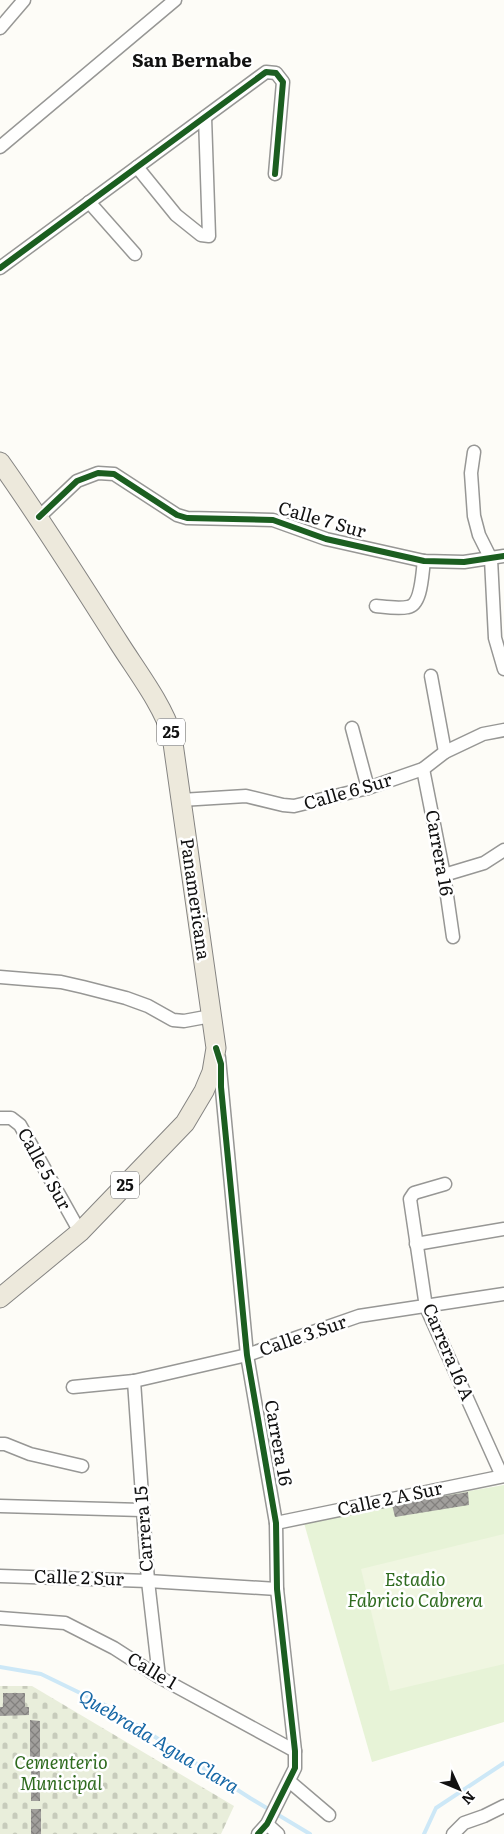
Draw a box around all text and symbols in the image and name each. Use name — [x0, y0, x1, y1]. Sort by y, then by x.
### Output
district label: San Bernabe — [132, 45, 252, 73]
street label: Calle 7 Sur — [275, 493, 370, 544]
road number: 25 — [157, 719, 185, 746]
street label: Calle 6 Sur — [300, 765, 395, 816]
street label: Carrera 16 — [420, 808, 461, 898]
street label: Panamericana — [175, 836, 218, 962]
street label: Calle 5 Sur — [12, 1122, 79, 1215]
road number: 25 — [111, 1172, 139, 1198]
street label: Carrera 16 A — [417, 1298, 482, 1404]
street label: Calle 3 Sur — [255, 1307, 350, 1362]
street label: Carrera 16 — [259, 1398, 300, 1488]
street label: Calle 2 A Sur — [335, 1473, 445, 1522]
street label: Carrera 15 — [126, 1485, 159, 1573]
street label: Calle 2 Sur — [34, 1561, 125, 1592]
park label: Estadio Fabricio Cabrera — [347, 1565, 484, 1613]
street label: Calle 1 — [123, 1644, 183, 1695]
water label: Quebrada Agua Clara — [74, 1681, 245, 1799]
park label: Cementerio Municipal — [14, 1748, 108, 1796]
north arrow — [434, 1764, 484, 1814]
text: N — [458, 1788, 480, 1810]

